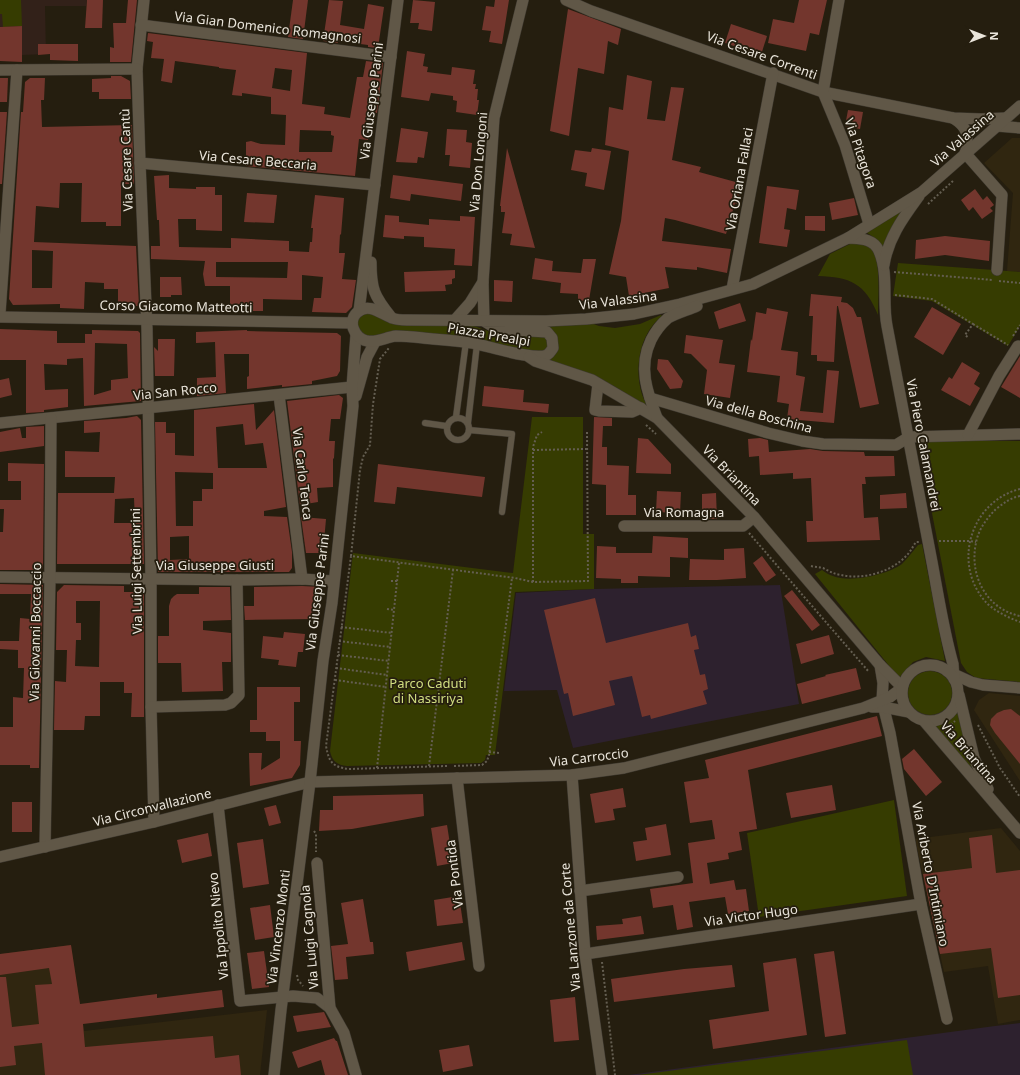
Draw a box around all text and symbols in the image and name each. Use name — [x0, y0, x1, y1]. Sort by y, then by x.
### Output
street label: Via Gian Domenico Romagnosi — [174, 7, 362, 47]
north arrow — [964, 16, 1004, 56]
street label: Via Cesare Correnti — [704, 27, 820, 83]
text: N — [987, 32, 1002, 40]
street label: Via Giuseppe Parini — [355, 41, 387, 161]
street label: Via Valassina — [926, 105, 998, 171]
street label: Via Cesare Cantù — [115, 108, 137, 212]
street label: Via Don Longoni — [465, 111, 491, 213]
street label: Via Pitagora — [841, 115, 881, 191]
street label: Via Oriana Fallaci — [721, 126, 757, 232]
street label: Via Cesare Beccaria — [198, 146, 318, 174]
street label: Via Valassina — [578, 286, 658, 314]
street label: Corso Giacomo Matteotti — [99, 296, 253, 316]
street label: Piazza Prealpi — [446, 318, 532, 350]
street label: Via Piero Calamandrei — [902, 377, 946, 513]
street label: Via San Rocco — [132, 378, 218, 404]
street label: Via della Boschina — [704, 391, 814, 437]
street label: Via Carlo Tenca — [288, 427, 318, 521]
street label: Via Briantina — [699, 441, 765, 509]
street label: Via Romagna — [644, 503, 724, 521]
street label: Via Luigi Settembrini — [126, 508, 146, 634]
street label: Via Giuseppe Parini — [301, 532, 333, 652]
street label: Via Giuseppe Giusti — [156, 556, 274, 574]
street label: Via Giovanni Boccaccio — [25, 562, 45, 702]
park label: Parco Caduti di Nassiriya — [389, 674, 467, 707]
street label: Via Briantina — [937, 717, 1001, 787]
street label: Via Carroccio — [549, 743, 630, 771]
street label: Via Circonvallazione — [91, 784, 213, 830]
street label: Via Ariberto D'Intimiano — [908, 800, 954, 948]
street label: Via Pontida — [441, 839, 467, 909]
street label: Via Lanzone da Corte — [555, 862, 585, 992]
street label: Via Vincenzo Monti — [262, 868, 294, 986]
street label: Via Ippolito Nievo — [203, 871, 233, 980]
street label: Via Luigi Cagnola — [295, 884, 323, 990]
street label: Via Victor Hugo — [703, 900, 799, 930]

